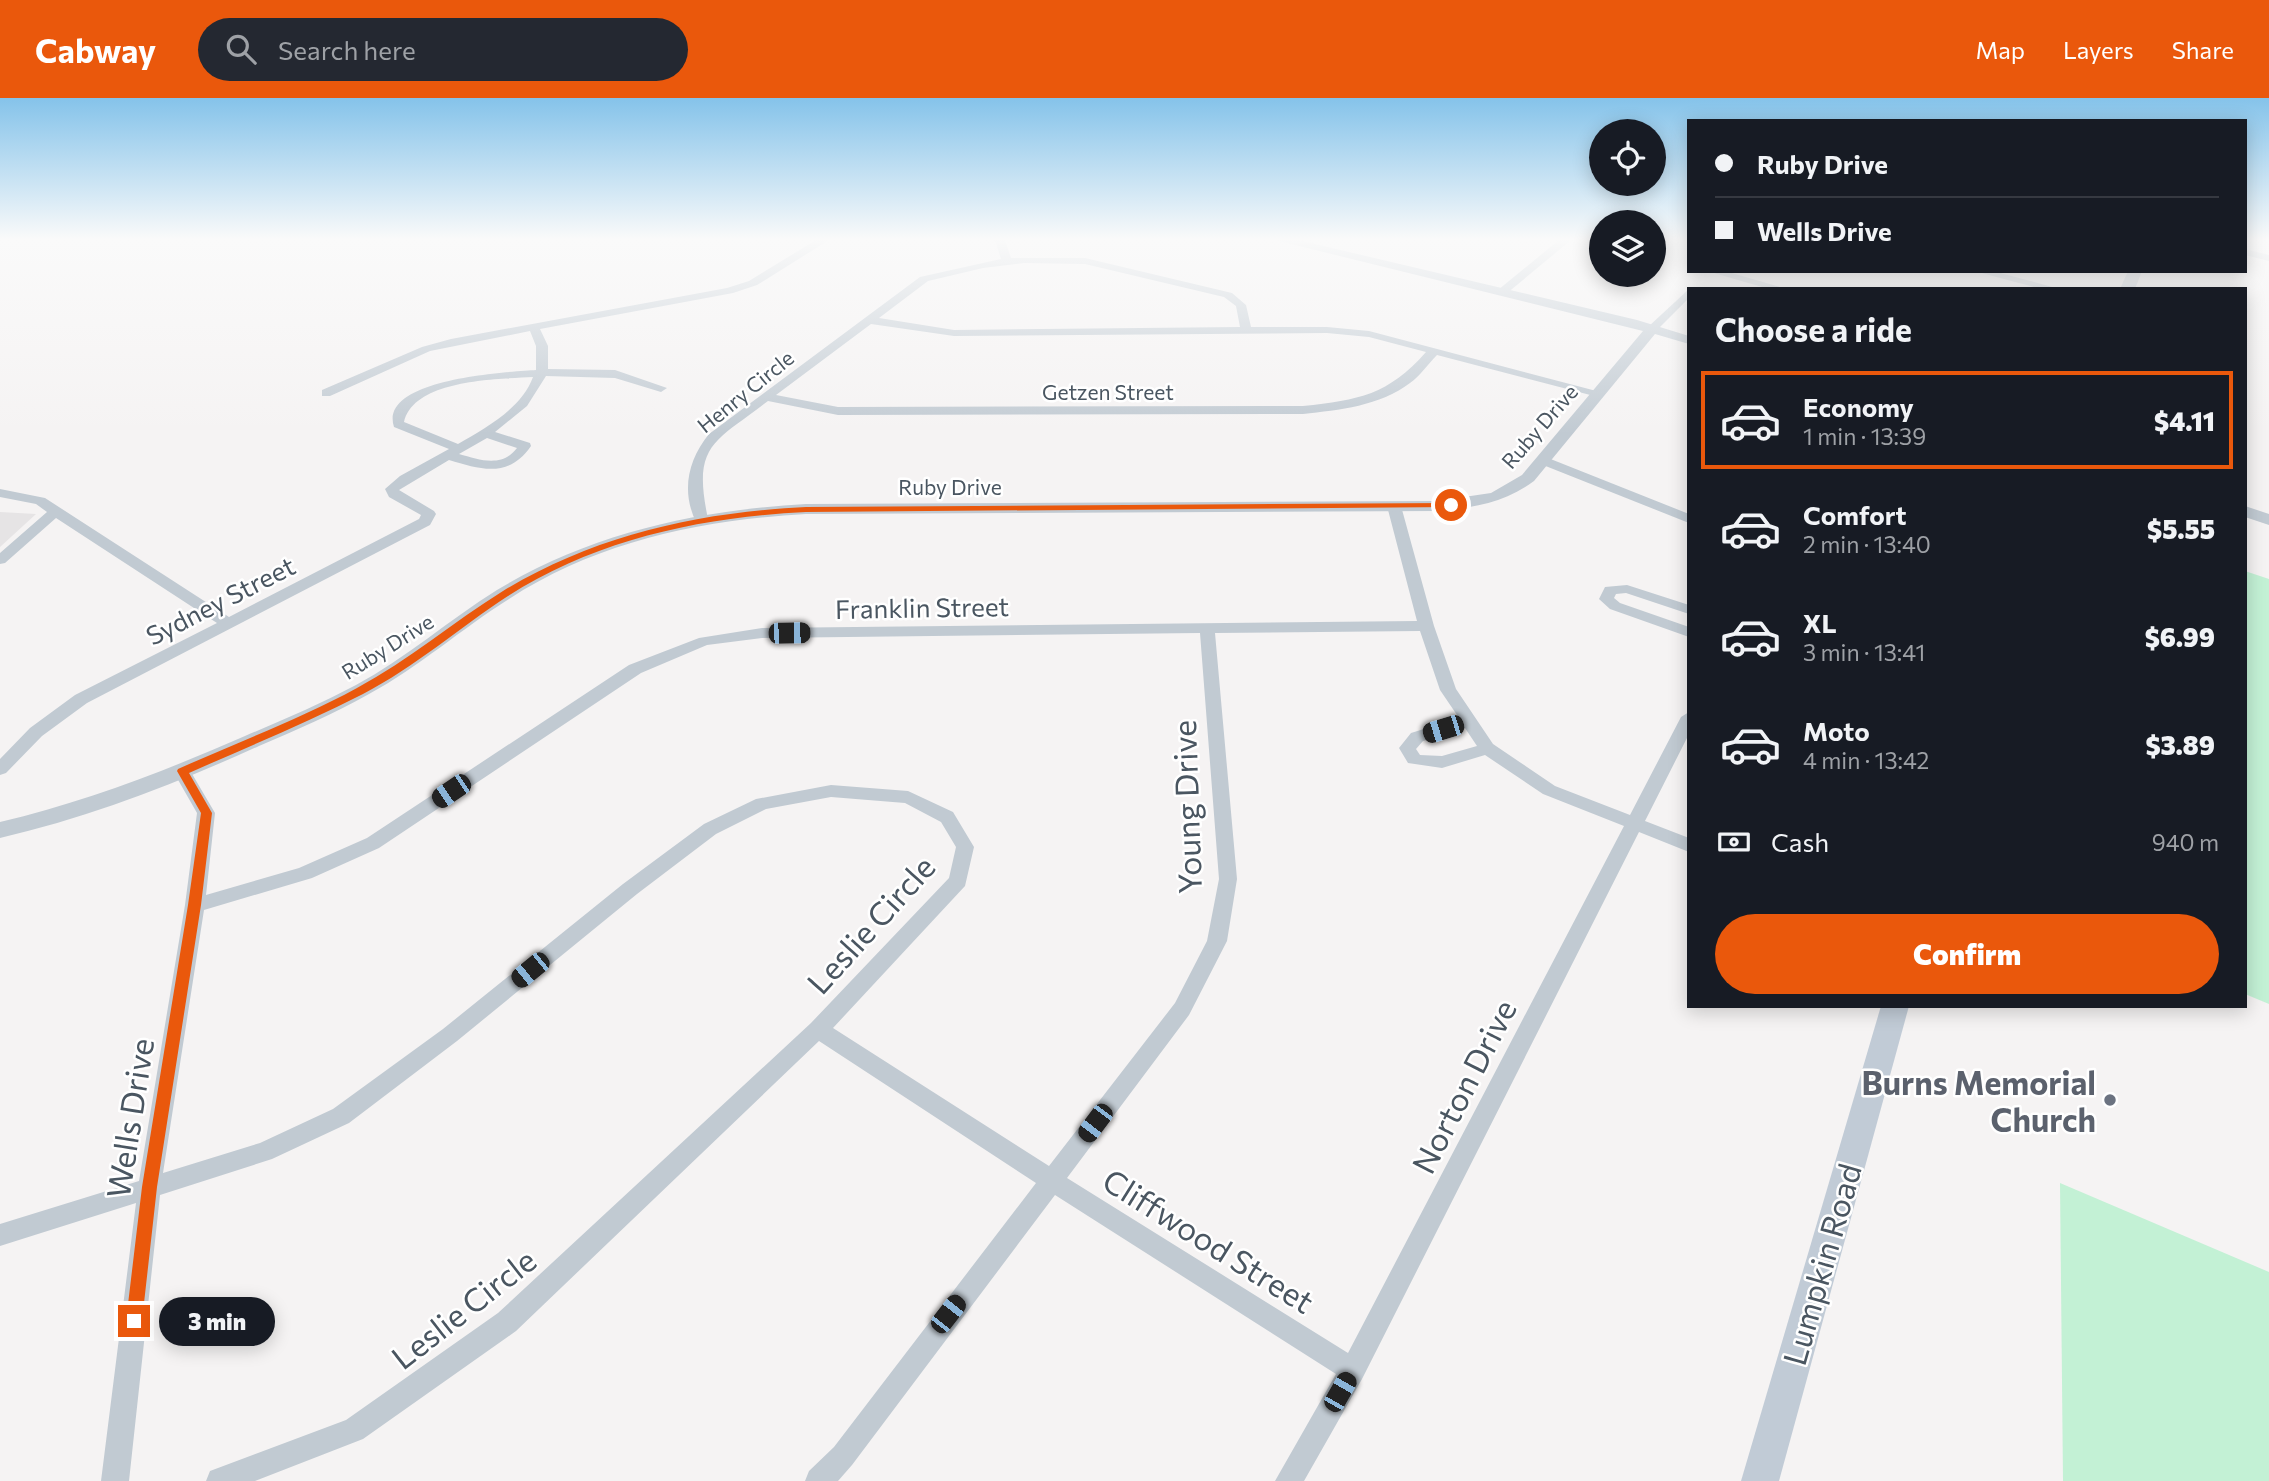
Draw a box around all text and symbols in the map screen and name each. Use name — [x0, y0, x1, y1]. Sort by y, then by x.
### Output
search box — [198, 18, 688, 81]
text: Cabway — [35, 29, 156, 70]
icon: search — [222, 30, 260, 68]
text: Search here — [278, 34, 416, 65]
text: Map — [1976, 35, 2025, 64]
text: Layers — [2063, 35, 2134, 64]
text: Share — [2172, 35, 2234, 64]
map controls — [1589, 119, 1666, 287]
button: locate — [1589, 119, 1666, 196]
text: Ruby Drive — [1757, 148, 1888, 179]
button: layers — [1589, 210, 1666, 287]
text: Wells Drive — [1757, 215, 1892, 246]
text: Choose a ride — [1715, 309, 1912, 349]
street label: Henry Circle — [692, 345, 798, 437]
street label: Getzen Street — [1042, 379, 1174, 404]
street label: Ruby Drive — [1496, 379, 1582, 473]
icon: car — [1719, 389, 1782, 452]
text: Economy — [1803, 391, 1914, 422]
text: $4.11 — [2154, 405, 2215, 436]
text: 1 min · 13:39 — [1803, 422, 1926, 450]
street label: Ruby Drive — [898, 474, 1002, 499]
route start — [1435, 489, 1467, 521]
icon: car — [1719, 497, 1782, 560]
text: Comfort — [1803, 499, 1906, 530]
text: $5.55 — [2147, 513, 2215, 544]
text: 2 min · 13:40 — [1803, 530, 1931, 558]
street label: Sydney Street — [140, 549, 300, 651]
street label: Franklin Street — [835, 590, 1009, 624]
icon: car — [1719, 605, 1782, 668]
text: XL — [1803, 607, 1837, 638]
street label: Ruby Drive — [337, 608, 437, 684]
text: $6.99 — [2145, 621, 2215, 652]
car — [768, 622, 811, 644]
text: 3 min · 13:41 — [1803, 638, 1925, 666]
car — [1420, 713, 1467, 745]
icon: car — [1719, 713, 1782, 776]
text: Moto — [1803, 715, 1870, 746]
street label: Young Drive — [1163, 719, 1209, 895]
text: $3.89 — [2145, 729, 2215, 760]
text: 4 min · 13:42 — [1803, 746, 1929, 774]
car — [428, 771, 475, 811]
icon: cash — [1715, 823, 1753, 861]
text: Cash — [1771, 826, 1829, 857]
text: 940 m — [2152, 828, 2219, 856]
street label: Leslie Circle — [797, 847, 943, 1001]
button: Confirm — [1715, 914, 2219, 994]
car — [508, 949, 553, 991]
street label: Norton Drive — [1402, 992, 1524, 1180]
street label: Wells Drive — [97, 1035, 161, 1201]
place label: Burns Memorial Church — [1862, 1062, 2096, 1139]
marker: Burns Memorial Church — [2102, 1092, 2118, 1108]
car — [1074, 1100, 1117, 1146]
street label: Cliffwood Street — [1096, 1159, 1322, 1321]
street label: Lumpkin Road — [1773, 1159, 1869, 1369]
street label: Leslie Circle — [383, 1239, 543, 1377]
car — [927, 1291, 970, 1337]
callout: 3 min — [158, 1296, 274, 1346]
route end — [118, 1305, 150, 1337]
text: 3 min — [188, 1307, 246, 1335]
car — [1321, 1369, 1360, 1415]

